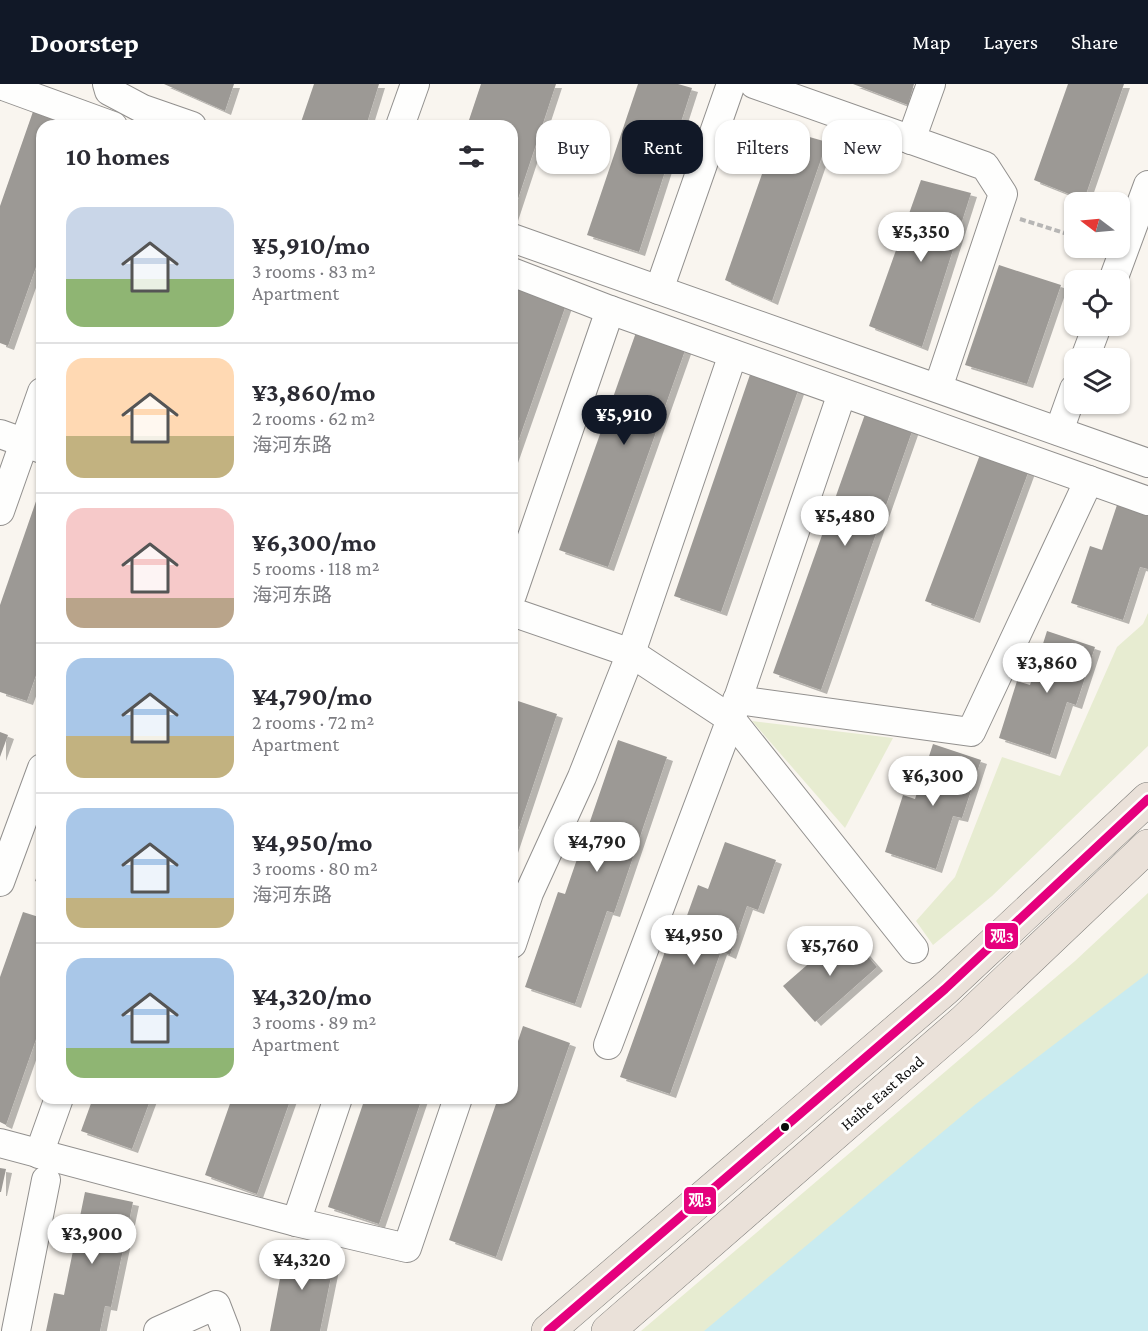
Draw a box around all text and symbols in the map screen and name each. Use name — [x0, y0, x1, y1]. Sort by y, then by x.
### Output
text: Doorstep — [30, 27, 139, 58]
text: Map — [912, 30, 951, 54]
text: Layers — [984, 30, 1038, 54]
text: Share — [1071, 30, 1118, 54]
chip: Buy — [536, 120, 610, 174]
chip: Rent — [622, 120, 703, 174]
chip: Filters — [715, 120, 810, 174]
chip: New — [822, 120, 902, 174]
icon: filters — [455, 140, 488, 173]
text: 10 homes — [66, 142, 170, 171]
north arrow — [1064, 192, 1130, 258]
map controls — [1064, 192, 1130, 414]
pin: ¥5,350 — [872, 212, 970, 263]
text: ¥5,350 — [892, 220, 950, 242]
icon: home — [114, 231, 186, 303]
text: ¥5,910/mo — [252, 231, 370, 260]
text: 3 rooms · 83 m² — [252, 260, 375, 282]
button: locate — [1064, 270, 1130, 336]
text: Apartment — [252, 282, 339, 304]
button: layers — [1064, 348, 1130, 414]
text: ¥3,860/mo — [252, 378, 376, 407]
icon: home — [114, 382, 186, 454]
pin: ¥5,910 — [575, 395, 673, 446]
text: ¥5,910 — [596, 403, 652, 425]
text: 2 rooms · 62 m² — [252, 407, 375, 429]
text: 海河东路 — [252, 434, 332, 456]
pin: ¥5,480 — [796, 496, 894, 547]
text: ¥5,480 — [815, 504, 875, 526]
text: ¥6,300/mo — [252, 528, 376, 557]
icon: home — [114, 532, 186, 604]
text: 5 rooms · 118 m² — [252, 557, 380, 579]
text: 海河东路 — [252, 584, 332, 606]
pin: ¥3,860 — [998, 643, 1096, 694]
text: ¥3,860 — [1017, 651, 1077, 673]
icon: home — [114, 682, 186, 754]
text: ¥4,790/mo — [252, 682, 372, 711]
text: 2 rooms · 72 m² — [252, 711, 374, 733]
text: Apartment — [252, 733, 339, 755]
pin: ¥6,300 — [884, 756, 982, 807]
text: ¥6,300 — [902, 764, 964, 786]
pin: ¥4,790 — [548, 822, 646, 873]
text: ¥4,950/mo — [252, 828, 373, 857]
text: ¥4,790 — [568, 830, 626, 852]
icon: home — [114, 832, 186, 904]
text: 3 rooms · 80 m² — [252, 857, 378, 879]
text: 海河东路 — [252, 884, 332, 906]
pin: ¥4,950 — [645, 915, 743, 966]
line badge: 观3 — [984, 922, 1019, 950]
text: ¥4,950 — [665, 923, 723, 945]
pin: ¥5,760 — [781, 926, 879, 977]
text: 观3 — [990, 928, 1014, 945]
text: ¥5,760 — [801, 934, 859, 956]
icon: home — [114, 982, 186, 1054]
text: ¥4,320/mo — [252, 982, 372, 1011]
text: 3 rooms · 89 m² — [252, 1011, 376, 1033]
text: Apartment — [252, 1033, 339, 1055]
street label: Haihe East Road — [837, 1052, 927, 1133]
unlabelled marker — [779, 1121, 791, 1133]
line badge: 观3 — [683, 1186, 717, 1215]
text: 观3 — [688, 1192, 712, 1209]
pin: ¥3,900 — [43, 1214, 141, 1265]
text: ¥3,900 — [61, 1222, 123, 1244]
pin: ¥4,320 — [253, 1240, 351, 1291]
text: ¥4,320 — [273, 1248, 331, 1270]

